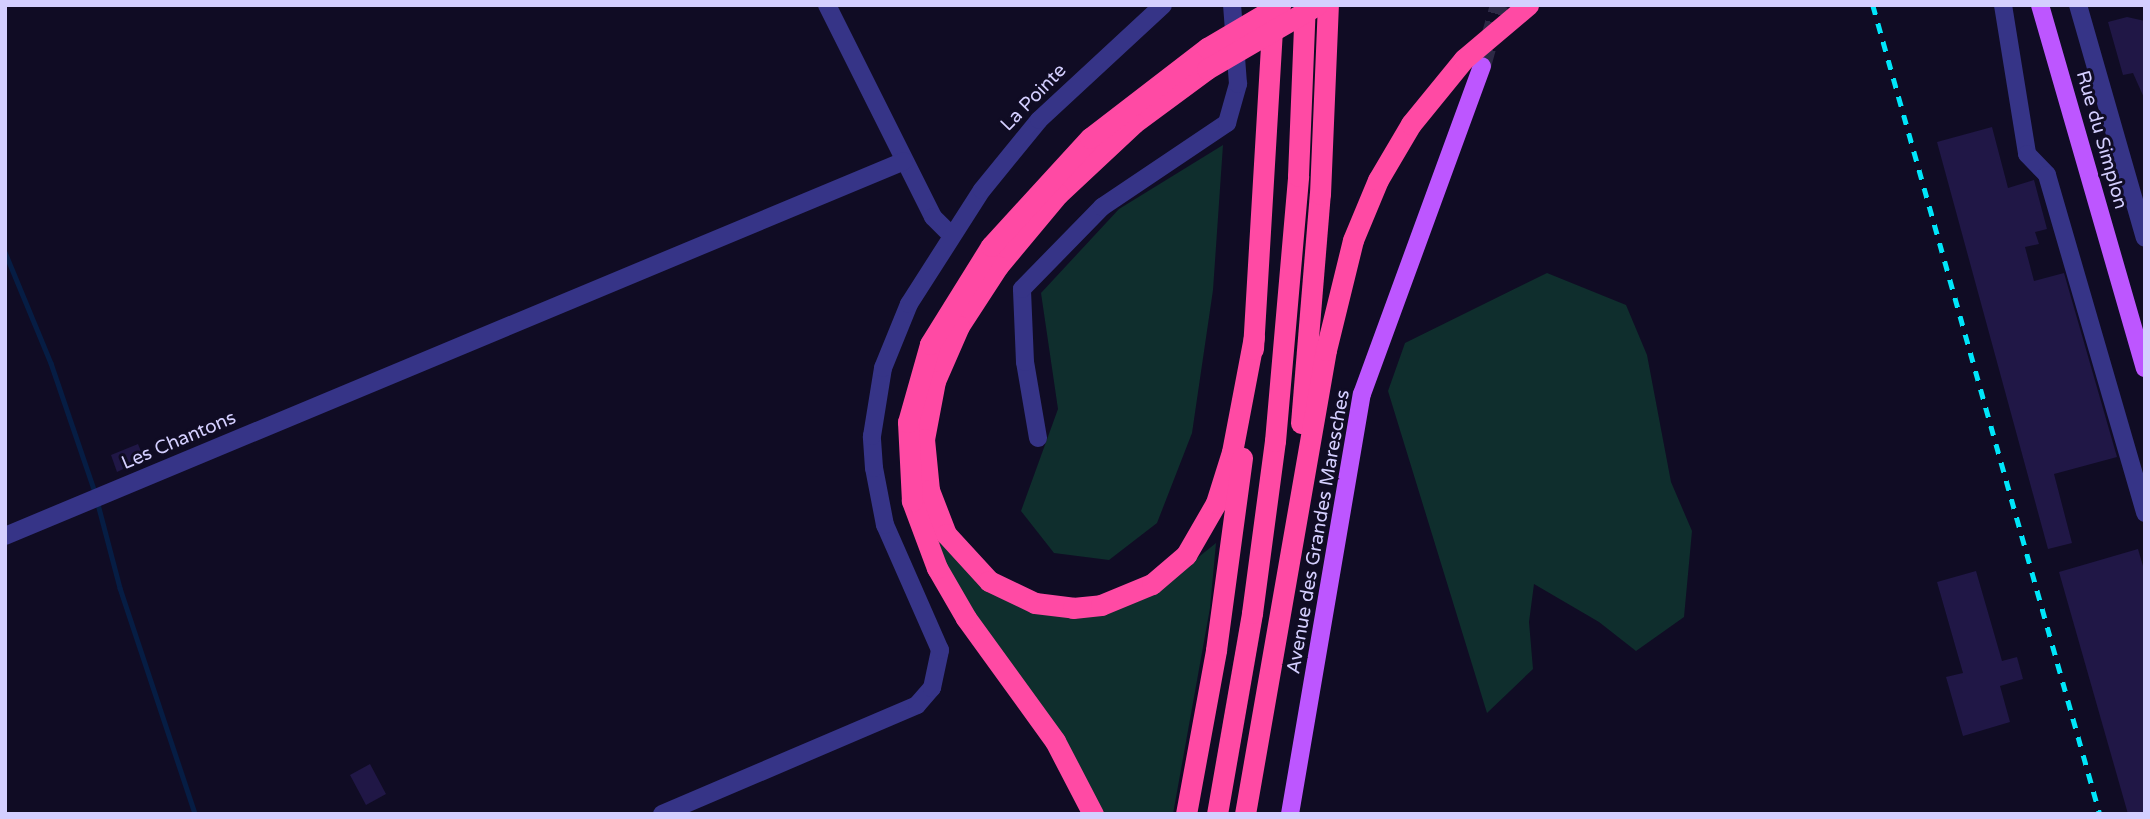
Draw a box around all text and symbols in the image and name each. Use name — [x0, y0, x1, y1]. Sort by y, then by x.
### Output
street label: La Pointe — [996, 60, 1072, 136]
street label: Rue du Simplon — [2070, 68, 2132, 212]
street label: Avenue des Grandes Maresches — [1283, 388, 1355, 676]
street label: Les Chantons — [118, 407, 240, 475]

